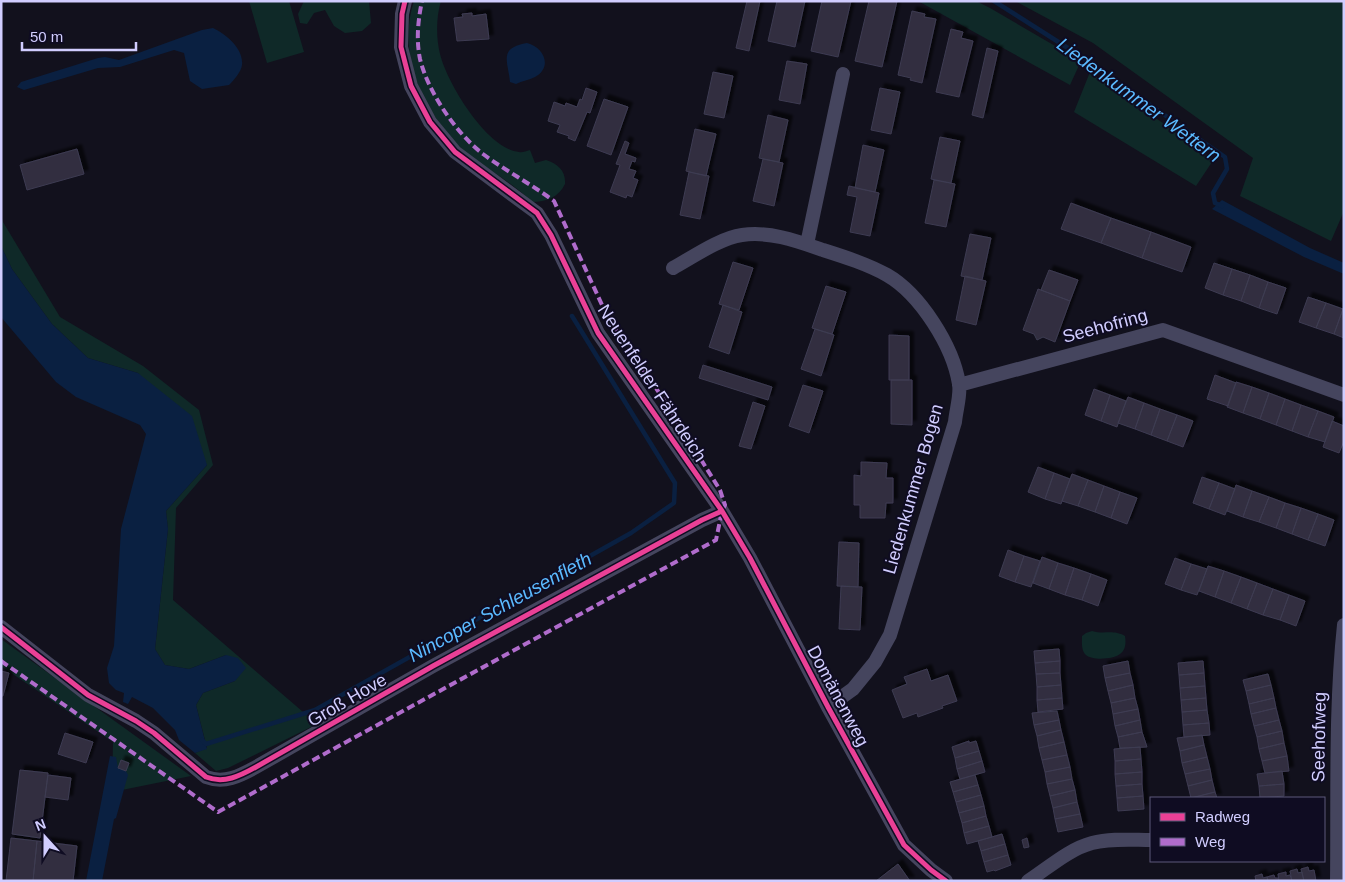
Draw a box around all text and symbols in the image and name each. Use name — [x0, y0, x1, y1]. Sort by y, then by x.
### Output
scale bar — [22, 20, 136, 52]
text: 50 m — [30, 28, 63, 45]
water label: Liedenkummer Wettern — [1053, 34, 1225, 166]
street label: Neuenfelder Fährdeich — [594, 301, 710, 465]
street label: Seehofring — [1060, 305, 1150, 347]
street label: Liedenkummer Bogen — [879, 402, 947, 576]
water label: Nincoper Schleusenfleth — [405, 548, 595, 666]
street label: Domänenweg — [803, 642, 873, 750]
street label: Groß Hove — [304, 669, 390, 731]
street label: Seehofweg — [1308, 692, 1330, 782]
legend — [1150, 797, 1325, 862]
text: Radweg — [1195, 808, 1250, 825]
north arrow — [20, 812, 70, 862]
text: N — [33, 816, 48, 834]
text: Weg — [1195, 833, 1226, 850]

